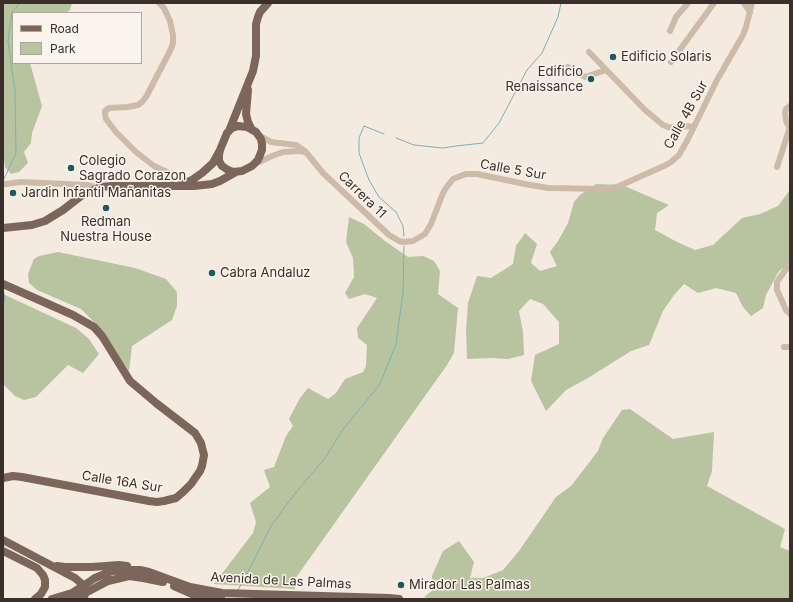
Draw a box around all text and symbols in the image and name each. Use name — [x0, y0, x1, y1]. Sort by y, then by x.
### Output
legend — [12, 12, 142, 64]
text: Road — [50, 21, 79, 36]
text: Park — [50, 41, 76, 56]
place label: Edificio Solaris — [621, 49, 712, 65]
marker: Edificio Solaris — [608, 52, 618, 62]
place label: Edificio Renaissance — [505, 64, 583, 95]
marker: Edificio Renaissance — [586, 74, 596, 84]
street label: Calle 4B Sur — [661, 78, 711, 152]
place label: Colegio Sagrado Corazon — [79, 153, 186, 184]
street label: Calle 5 Sur — [479, 157, 547, 183]
marker: Colegio Sagrado Corazon — [66, 163, 76, 173]
street label: Carrera 11 — [335, 168, 389, 222]
place label: Jardin Infantil Mañanitas — [21, 185, 171, 201]
marker: Jardin Infantil Mañanitas — [8, 188, 18, 198]
marker: Redman Nuestra House — [101, 203, 111, 213]
place label: Redman Nuestra House — [60, 214, 152, 245]
place label: Cabra Andaluz — [220, 265, 311, 281]
marker: Cabra Andaluz — [207, 268, 217, 278]
street label: Calle 16A Sur — [81, 468, 163, 496]
street label: Avenida de Las Palmas — [210, 570, 352, 592]
place label: Mirador Las Palmas — [409, 577, 530, 593]
marker: Mirador Las Palmas — [396, 580, 406, 590]

